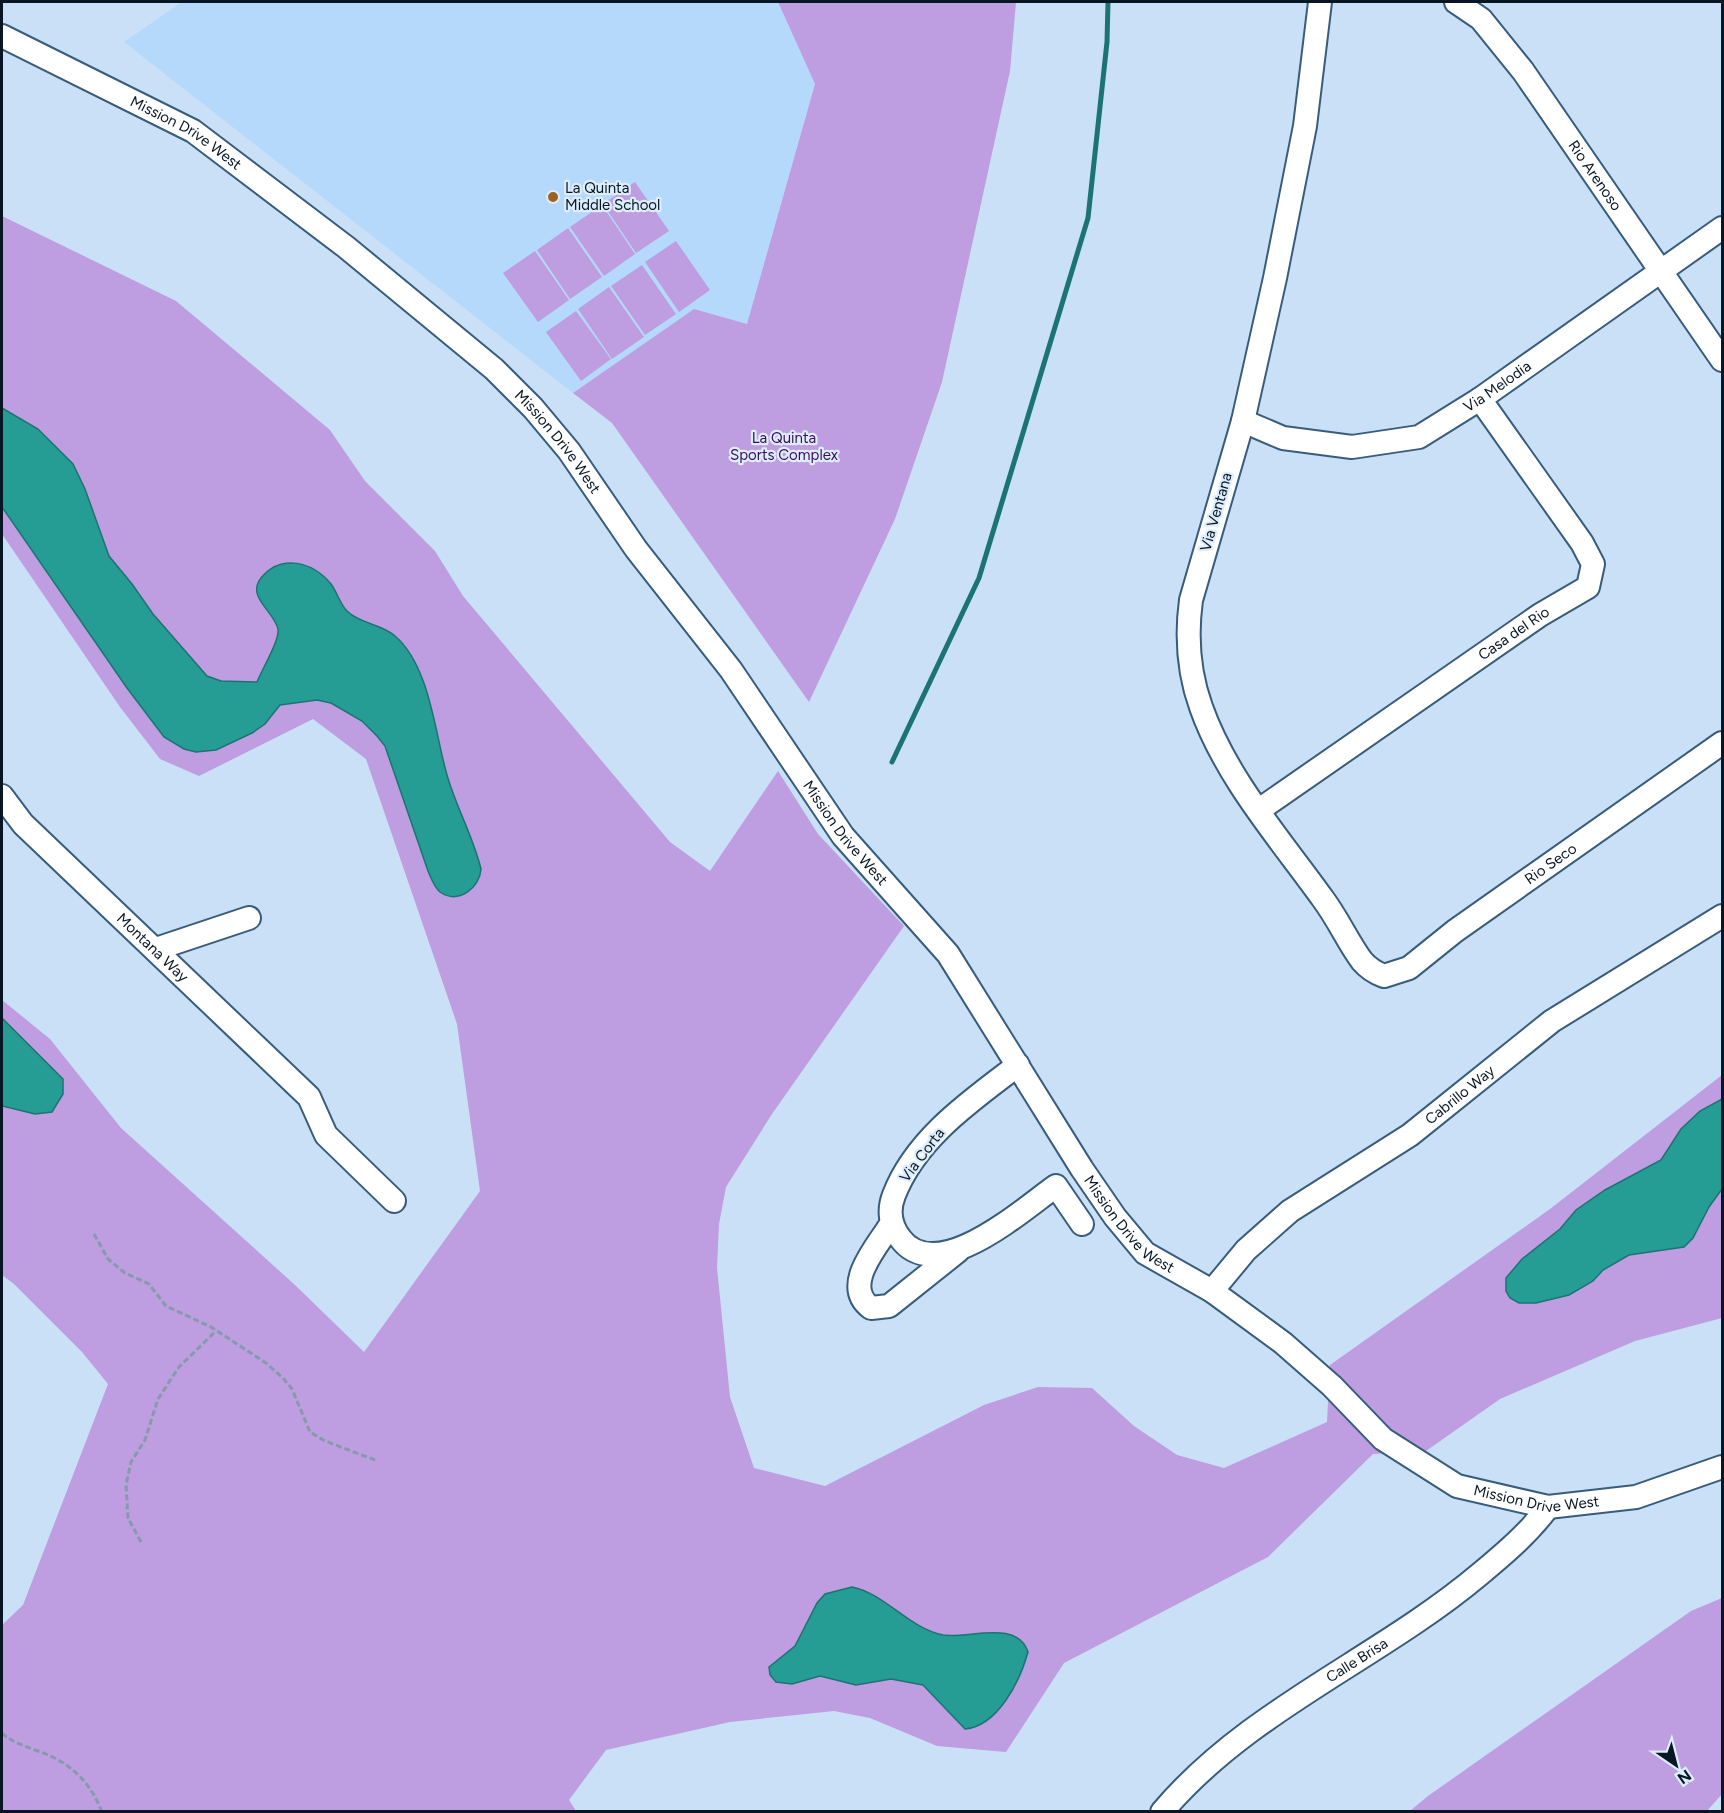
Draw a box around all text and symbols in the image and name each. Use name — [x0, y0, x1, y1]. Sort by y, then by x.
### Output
street label: Mission Drive West — [127, 92, 245, 174]
street label: Rio Arenoso — [1564, 137, 1626, 214]
place label: La Quinta Middle School — [565, 179, 660, 214]
marker: La Quinta Middle School — [546, 190, 560, 204]
street label: Via Melodia — [1460, 357, 1535, 416]
street label: Mission Drive West — [511, 386, 605, 497]
park label: La Quinta Sports Complex — [730, 429, 838, 464]
street label: Via Ventana — [1196, 471, 1236, 553]
street label: Casa del Rio — [1475, 602, 1553, 664]
street label: Mission Drive West — [799, 777, 892, 889]
street label: Rio Seco — [1521, 839, 1580, 888]
street label: Montana Way — [113, 909, 192, 986]
street label: Cabrillo Way — [1421, 1062, 1498, 1128]
street label: Via Corta — [896, 1124, 948, 1186]
street label: Mission Drive West — [1080, 1172, 1178, 1277]
street label: Mission Drive West — [1472, 1481, 1600, 1516]
street label: Calle Brisa — [1323, 1634, 1391, 1686]
north arrow — [1646, 1735, 1706, 1795]
text: N — [1674, 1766, 1695, 1788]

